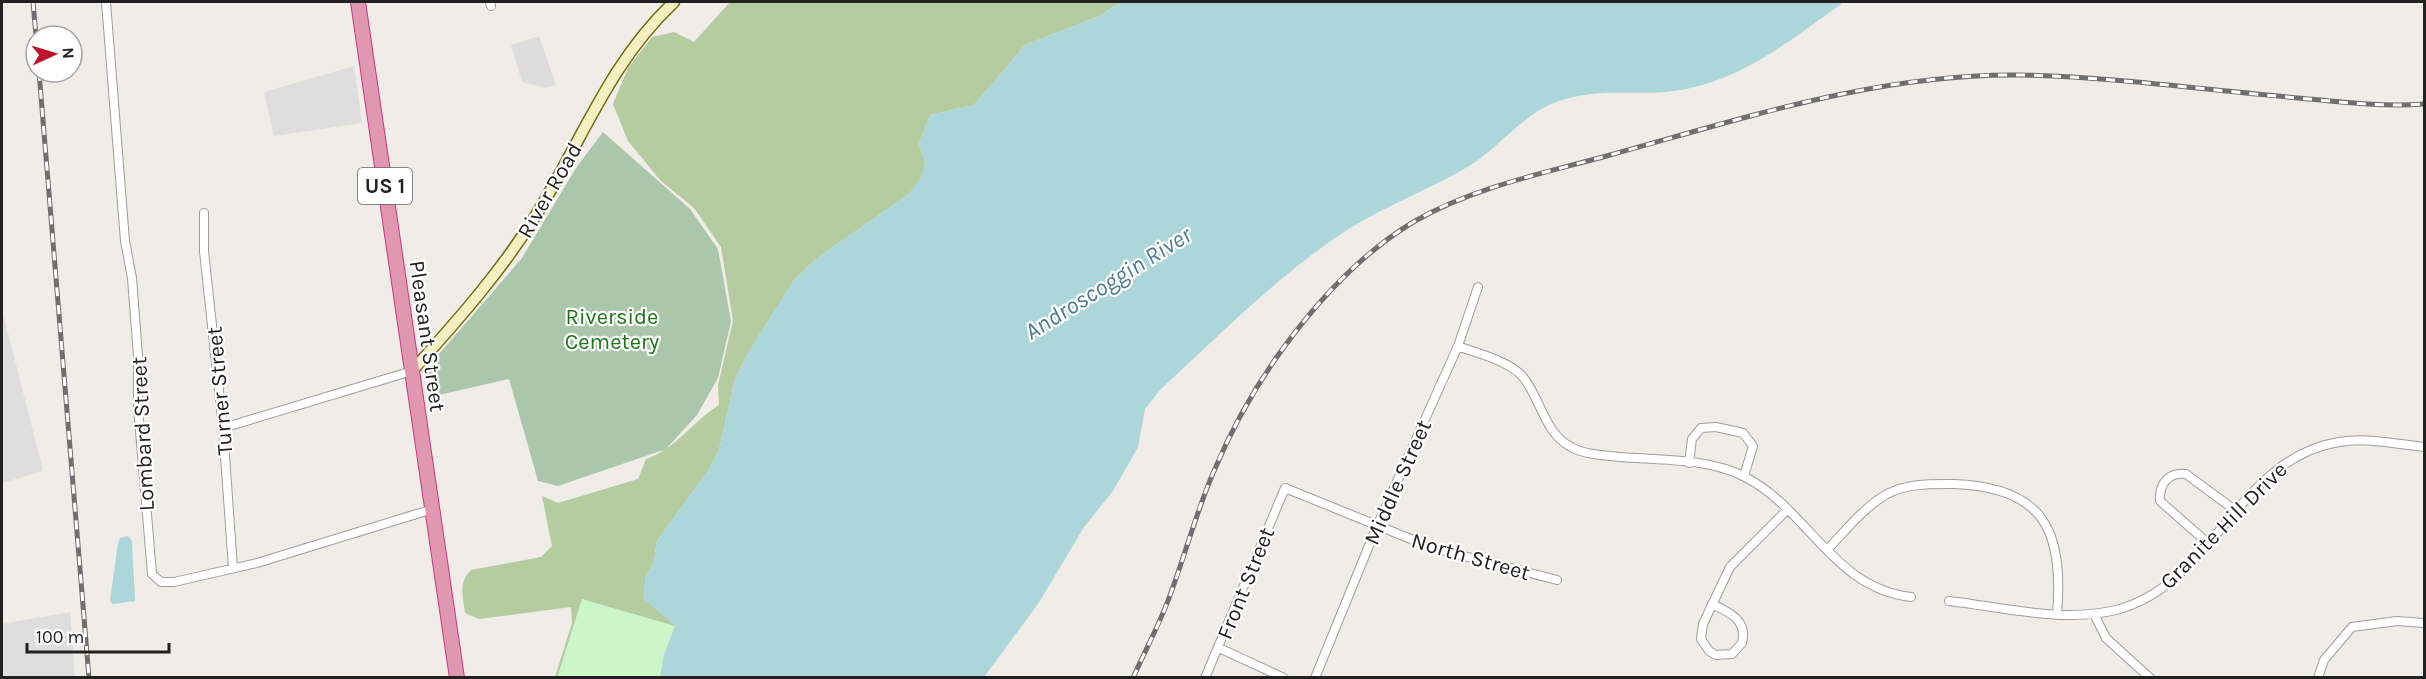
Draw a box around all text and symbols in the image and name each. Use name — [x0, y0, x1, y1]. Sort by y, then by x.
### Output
north arrow — [24, 24, 84, 84]
text: N — [59, 47, 78, 59]
street label: River Road — [512, 138, 588, 243]
road number: US 1 — [358, 168, 412, 204]
water label: Androscoggin River — [1019, 220, 1197, 346]
street label: Pleasant Street — [404, 259, 451, 414]
park label: Riverside Cemetery — [565, 304, 659, 355]
street label: Turner Street — [201, 326, 239, 456]
street label: Lombard Street — [126, 356, 160, 512]
street label: Middle Street — [1359, 416, 1437, 549]
street label: Granite Hill Drive — [2155, 457, 2293, 595]
street label: Front Street — [1212, 523, 1280, 643]
street label: North Street — [1408, 528, 1533, 586]
scale bar — [27, 616, 170, 654]
text: 100 m — [36, 626, 84, 648]

